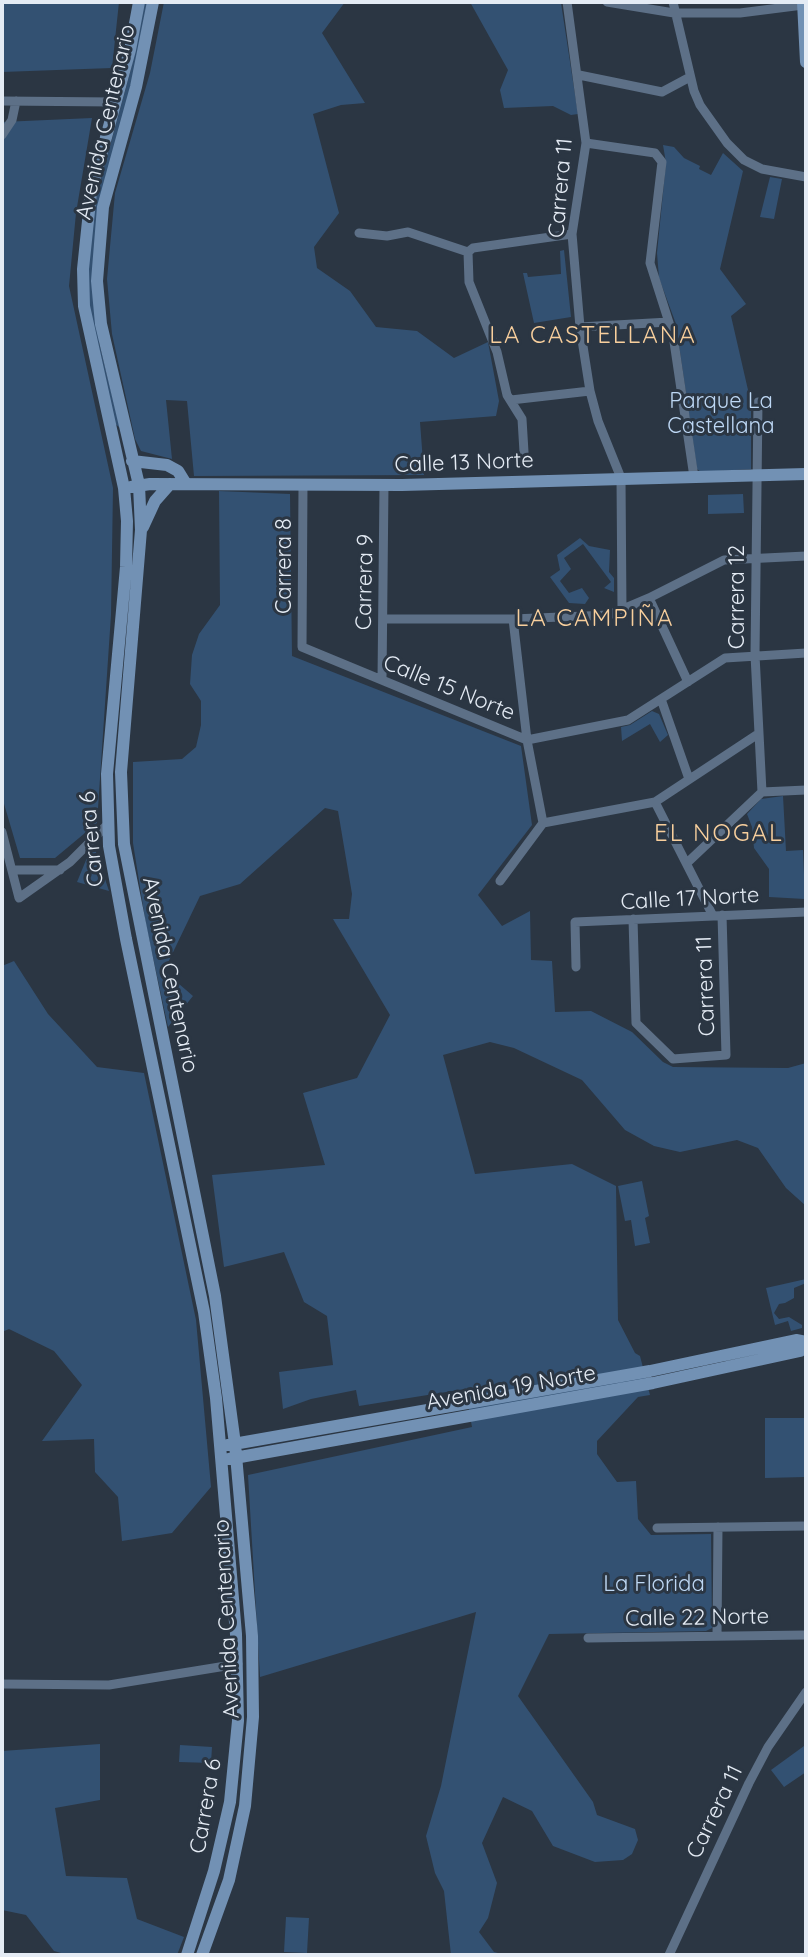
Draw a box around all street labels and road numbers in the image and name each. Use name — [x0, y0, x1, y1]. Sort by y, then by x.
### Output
street label: Avenida Centenario — [71, 22, 141, 222]
street label: Carrera 11 — [543, 137, 579, 239]
street label: Calle 13 Norte — [394, 447, 534, 479]
street label: Carrera 8 — [271, 518, 297, 614]
street label: Carrera 9 — [351, 534, 379, 630]
street label: Carrera 12 — [724, 545, 750, 649]
street label: Calle 15 Norte — [379, 650, 519, 726]
street label: Carrera 6 — [75, 790, 109, 888]
street label: Avenida Centenario — [136, 875, 204, 1075]
street label: Calle 17 Norte — [620, 882, 760, 916]
street label: Carrera 11 — [691, 935, 721, 1037]
street label: Avenida 19 Norte — [424, 1360, 598, 1416]
street label: Avenida Centenario — [209, 1519, 245, 1719]
street label: Calle 22 Norte — [625, 1604, 769, 1632]
street label: Carrera 6 — [185, 1756, 227, 1856]
street label: Carrera 11 — [681, 1761, 749, 1863]

